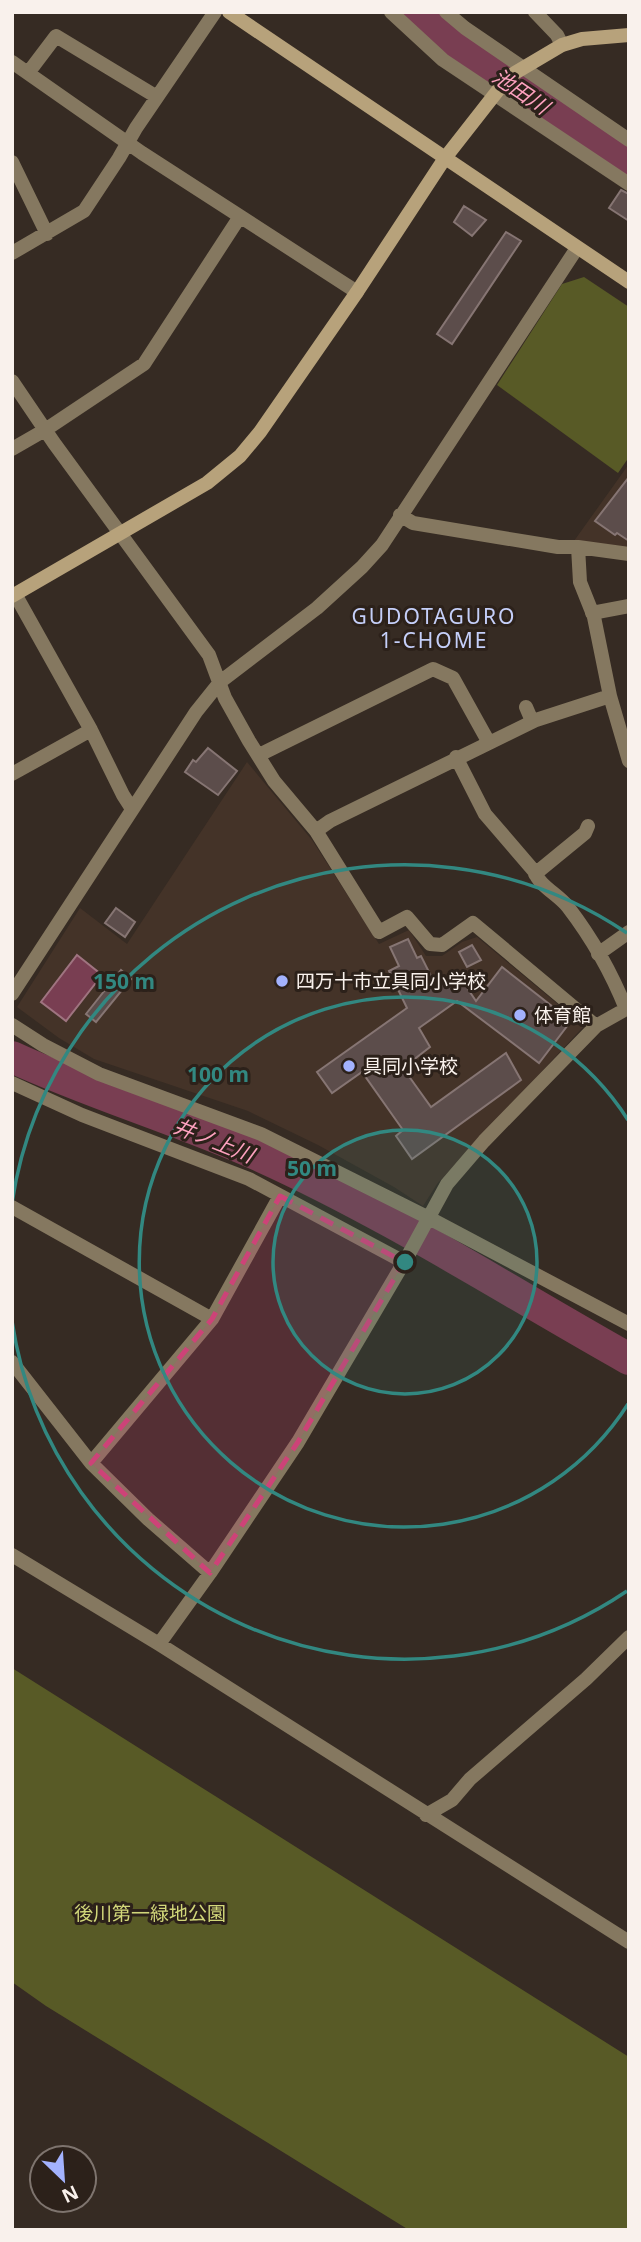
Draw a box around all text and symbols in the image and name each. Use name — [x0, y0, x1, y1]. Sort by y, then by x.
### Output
water label: 池田川 — [487, 62, 557, 121]
district label: GUDOTAGURO 1-CHOME — [351, 602, 517, 654]
text: 150 m — [93, 967, 155, 995]
place label: 四万十市立具同小学校 — [296, 968, 486, 994]
marker: 四万十市立具同小学校 — [274, 973, 290, 989]
place label: 体育館 — [534, 1002, 591, 1028]
marker: 体育館 — [512, 1007, 528, 1023]
place label: 具同小学校 — [363, 1053, 458, 1079]
marker: 具同小学校 — [341, 1058, 357, 1074]
text: 100 m — [187, 1060, 249, 1088]
water label: 井ノ上川 — [170, 1111, 260, 1169]
text: 50 m — [287, 1154, 337, 1182]
centre of rings — [393, 1250, 417, 1274]
park label: 後川第一緑地公園 — [74, 1900, 226, 1926]
north arrow — [28, 2144, 98, 2214]
text: N — [58, 2179, 83, 2209]

